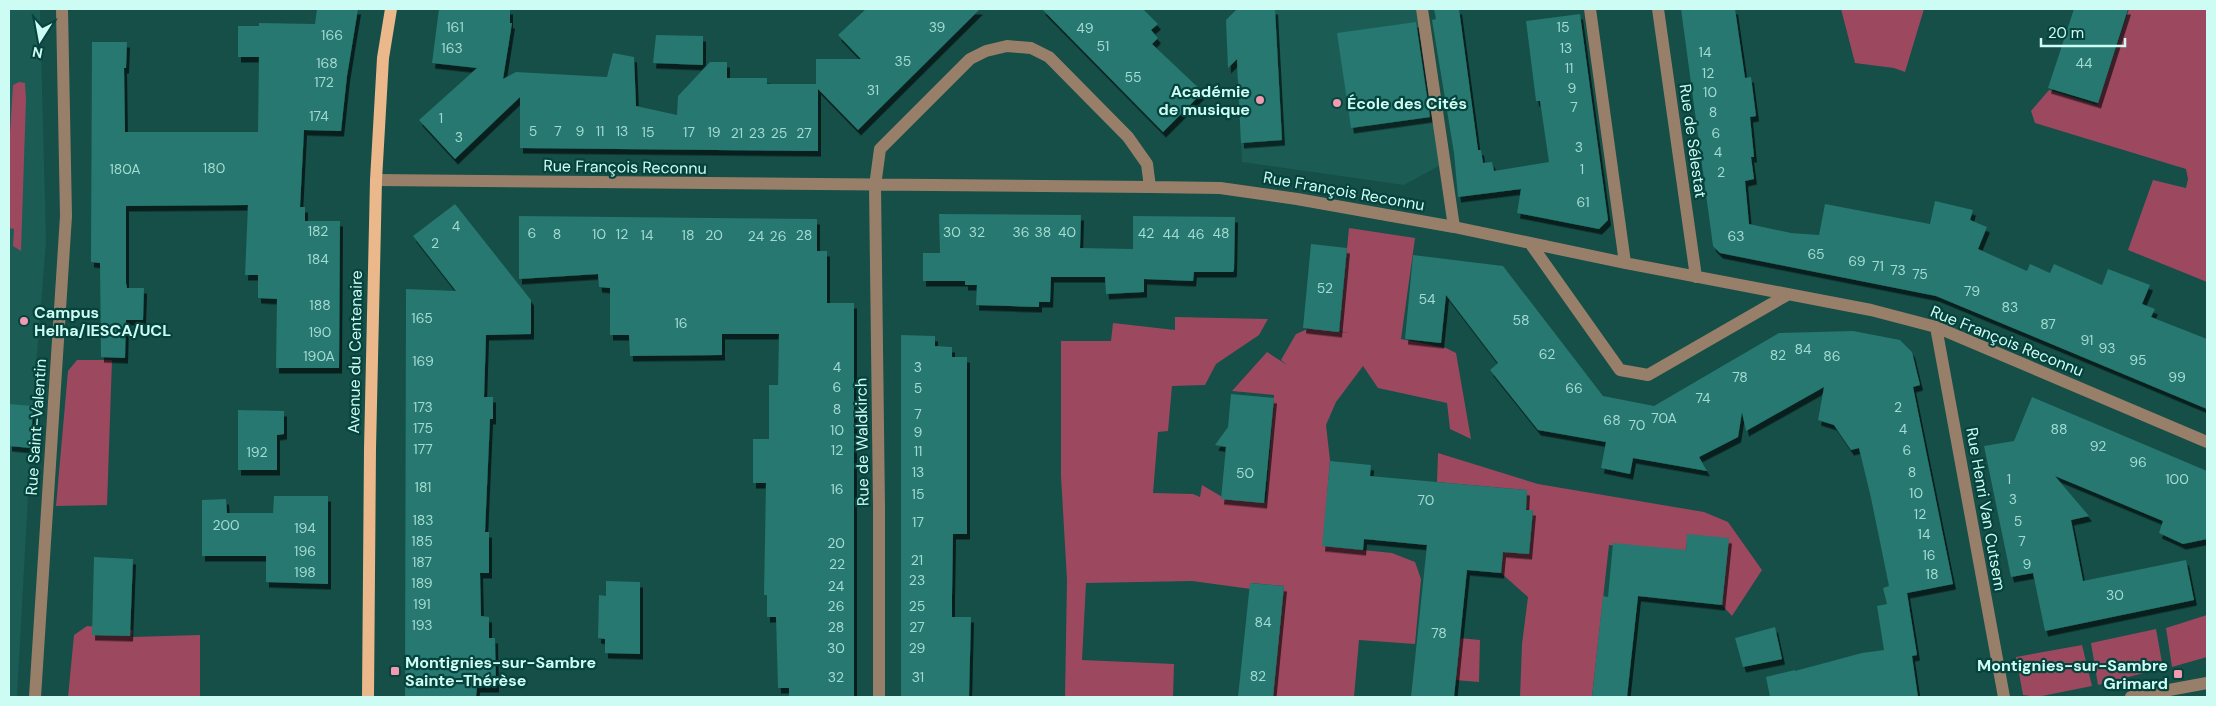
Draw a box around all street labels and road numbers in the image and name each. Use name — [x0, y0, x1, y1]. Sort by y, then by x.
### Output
street label: Rue de Sélestat — [1675, 83, 1711, 199]
street label: Rue François Reconnu — [543, 155, 707, 179]
street label: Rue François Reconnu — [1262, 166, 1426, 216]
street label: Avenue du Centenaire — [343, 270, 367, 434]
street label: Rue François Reconnu — [1927, 301, 2087, 381]
street label: Rue Saint-Valentin — [21, 358, 51, 496]
street label: Rue de Waldkirch — [850, 378, 874, 506]
street label: Rue Henri Van Cutsem — [1961, 426, 2011, 592]

